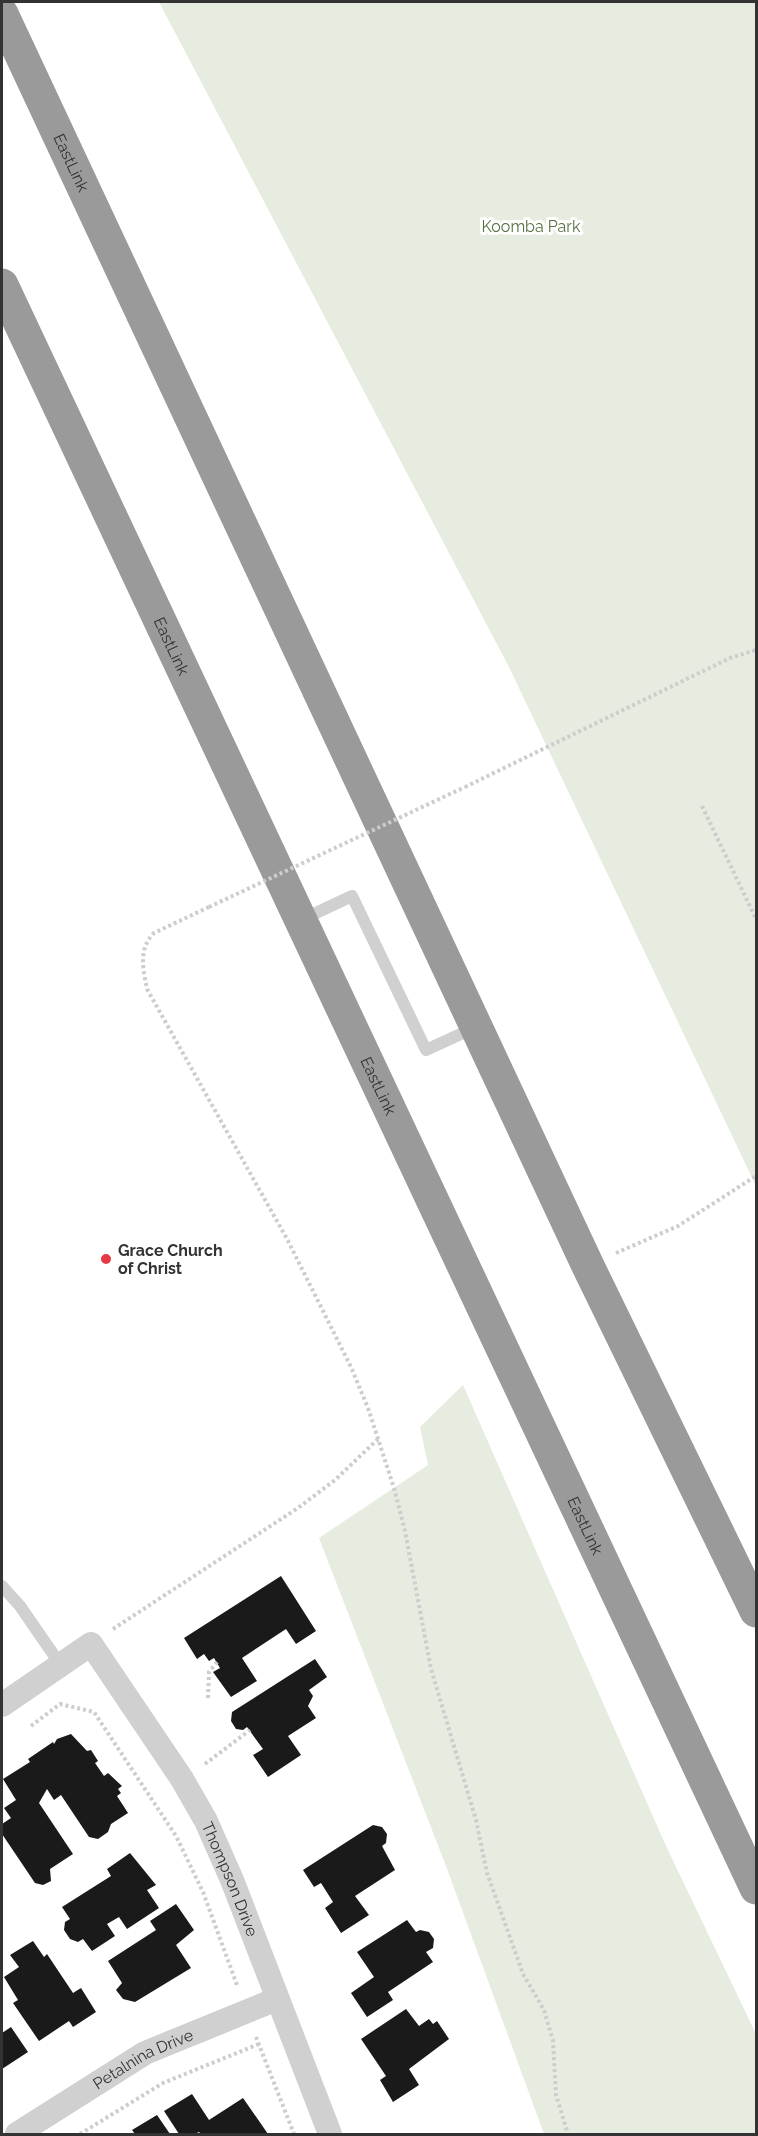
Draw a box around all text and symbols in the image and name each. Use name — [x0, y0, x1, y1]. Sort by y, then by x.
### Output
street label: EastLink — [49, 131, 93, 195]
park label: Koomba Park — [482, 217, 581, 236]
street label: EastLink — [150, 614, 193, 679]
street label: EastLink — [356, 1054, 400, 1119]
place label: Grace Church of Christ — [118, 1241, 223, 1278]
marker: Grace Church of Christ — [99, 1252, 113, 1266]
street label: EastLink — [563, 1494, 607, 1558]
street label: Thompson Drive — [198, 1819, 262, 1939]
street label: Petalnina Drive — [90, 2025, 196, 2093]

